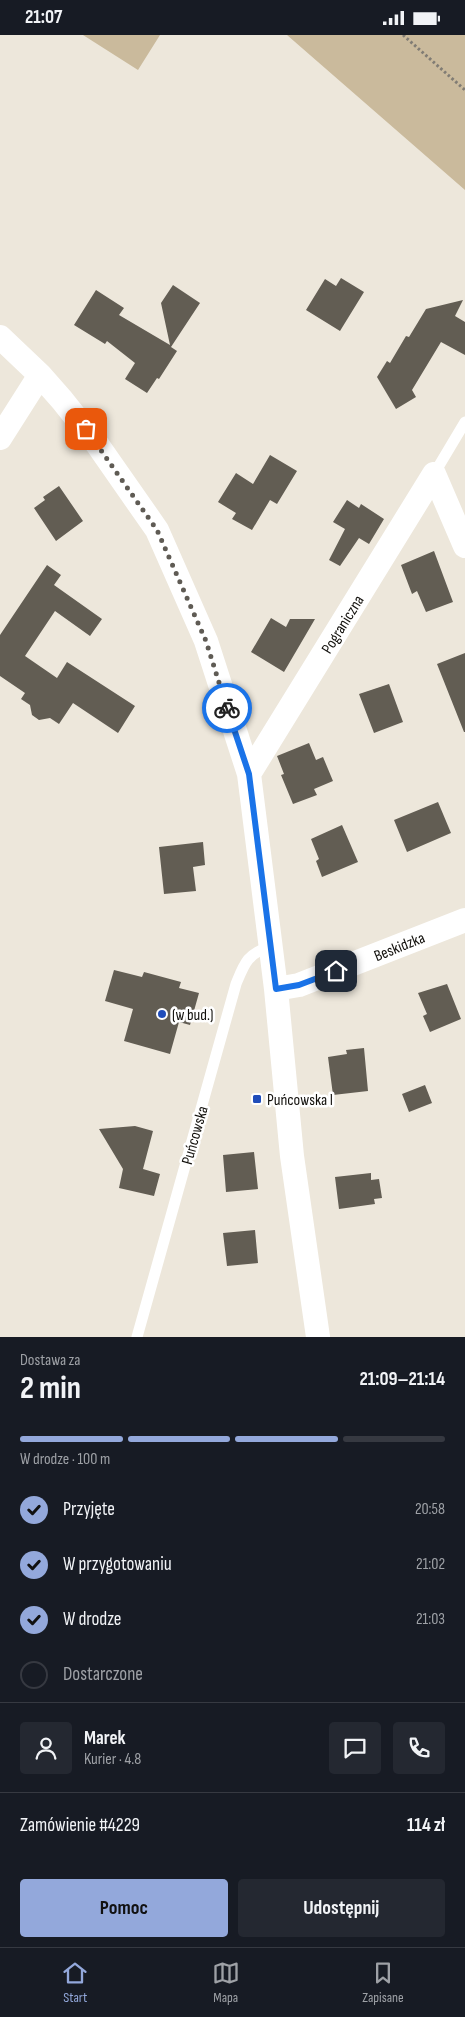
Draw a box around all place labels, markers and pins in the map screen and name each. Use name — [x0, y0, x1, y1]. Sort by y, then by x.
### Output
pin — [65, 408, 107, 450]
pin — [315, 950, 357, 992]
place label: (w bud.) — [172, 1006, 213, 1025]
marker: (w bud.) — [156, 1008, 168, 1020]
place label: Puńcowska I — [267, 1091, 333, 1110]
marker: Puńcowska I — [251, 1093, 263, 1105]

